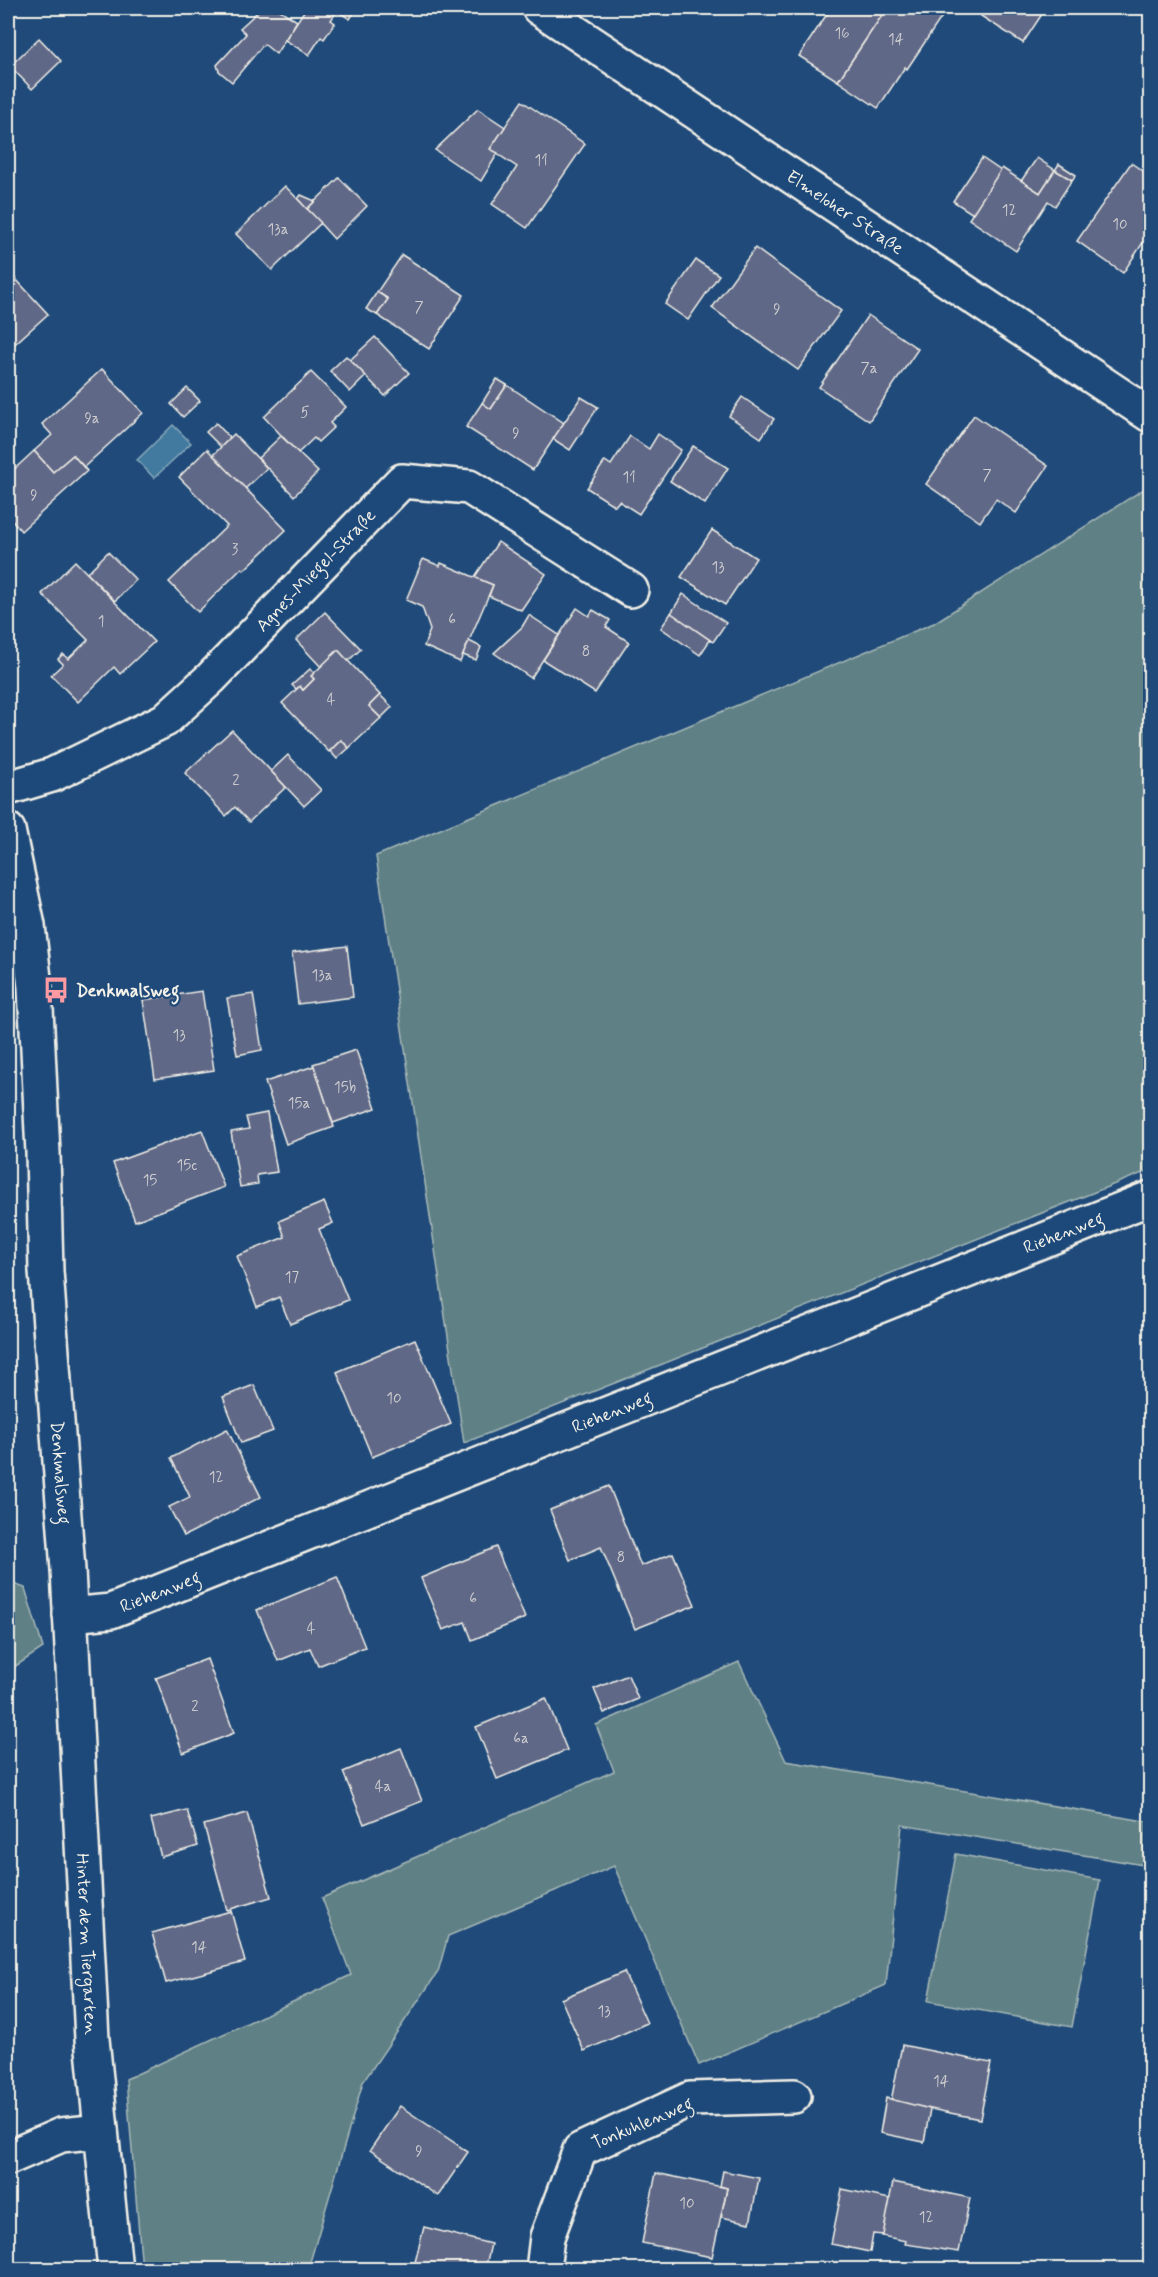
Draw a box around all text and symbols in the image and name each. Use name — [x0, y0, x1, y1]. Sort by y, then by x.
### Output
house number: 16 — [834, 24, 850, 44]
house number: 14 — [888, 30, 904, 50]
house number: 11 — [534, 151, 548, 171]
street label: Elmeloher Straße — [781, 165, 908, 261]
house number: 12 — [1002, 201, 1016, 221]
house number: 10 — [1112, 215, 1128, 235]
house number: 13a — [268, 220, 289, 240]
house number: 7 — [414, 298, 424, 318]
house number: 9 — [773, 300, 781, 320]
house number: 7a — [861, 359, 878, 379]
house number: 5 — [300, 403, 310, 423]
house number: 9a — [84, 409, 100, 429]
house number: 9 — [512, 424, 520, 444]
house number: 7 — [982, 466, 992, 486]
house number: 11 — [622, 468, 636, 488]
house number: 9 — [30, 486, 38, 506]
street label: Agnes-Miegel-Straße — [251, 504, 382, 638]
house number: 3 — [232, 540, 239, 560]
house number: 13 — [711, 558, 725, 578]
house number: 6 — [448, 610, 456, 630]
house number: 1 — [98, 612, 104, 632]
house number: 8 — [582, 642, 590, 662]
house number: 4 — [327, 690, 336, 710]
house number: 2 — [232, 771, 240, 791]
house number: 13a — [312, 966, 333, 986]
bus stop icon: Denkmalsweg — [41, 975, 71, 1005]
place label: Denkmalsweg — [76, 979, 179, 1005]
house number: 13 — [172, 1026, 186, 1046]
house number: 15b — [334, 1078, 356, 1098]
house number: 15a — [288, 1094, 310, 1114]
house number: 15c — [177, 1156, 197, 1176]
house number: 15 — [143, 1171, 157, 1191]
street label: Riehenweg — [1020, 1207, 1108, 1260]
house number: 17 — [285, 1268, 300, 1288]
street label: Riehenweg — [568, 1386, 656, 1440]
house number: 10 — [386, 1389, 402, 1409]
street label: Denkmalsweg — [44, 1420, 76, 1525]
house number: 12 — [209, 1468, 223, 1488]
house number: 8 — [617, 1548, 625, 1568]
street label: Riehenweg — [117, 1566, 205, 1619]
house number: 6 — [469, 1589, 477, 1609]
house number: 4 — [307, 1619, 316, 1639]
house number: 2 — [191, 1697, 199, 1717]
house number: 6a — [513, 1729, 529, 1749]
house number: 4a — [375, 1777, 392, 1797]
street label: Hinter dem Tiergarten — [70, 1853, 103, 2036]
house number: 14 — [191, 1938, 207, 1958]
house number: 13 — [597, 2002, 611, 2022]
house number: 14 — [933, 2072, 949, 2092]
street label: Tonkuhlenweg — [588, 2092, 697, 2158]
house number: 9 — [415, 2142, 423, 2162]
house number: 10 — [679, 2194, 695, 2214]
house number: 12 — [919, 2208, 933, 2228]

